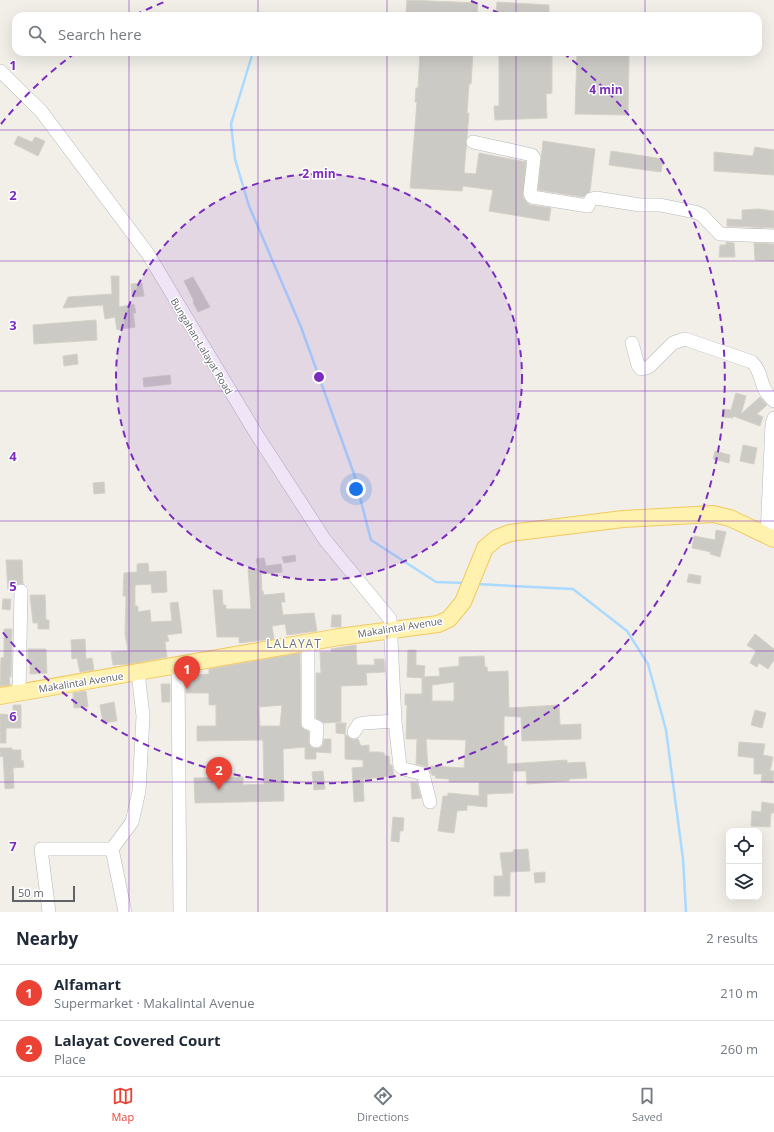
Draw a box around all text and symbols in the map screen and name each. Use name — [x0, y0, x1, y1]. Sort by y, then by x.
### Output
search box — [12, 12, 762, 56]
icon: search — [26, 23, 48, 45]
text: Search here — [58, 24, 142, 44]
text: 1 — [9, 56, 17, 74]
text: 4 min — [589, 81, 623, 98]
text: 2 min — [302, 165, 336, 182]
text: 2 — [9, 186, 17, 204]
street label: Bungahan-Lalayat Road — [168, 295, 236, 397]
text: 3 — [9, 316, 17, 334]
centre of rings — [312, 370, 326, 384]
text: 4 — [9, 447, 17, 465]
your location — [346, 479, 366, 499]
text: 5 — [9, 577, 17, 595]
street label: Makalintal Avenue — [357, 613, 444, 641]
district label: LALAYAT — [266, 635, 322, 652]
pin: 1 — [174, 656, 200, 689]
street label: Makalintal Avenue — [38, 668, 125, 696]
text: 6 — [9, 707, 17, 725]
pin: 2 — [206, 757, 232, 790]
map controls — [726, 828, 762, 900]
button: locate — [726, 828, 762, 864]
text: 7 — [9, 837, 17, 855]
button: layers — [726, 864, 762, 900]
scale bar — [12, 884, 75, 903]
text: 50 m — [18, 885, 44, 900]
text: Nearby — [16, 927, 78, 950]
text: 2 results — [706, 929, 758, 947]
text: Alfamart — [54, 974, 121, 994]
text: 1 — [25, 984, 33, 1002]
text: 210 m — [720, 984, 758, 1002]
text: Supermarket · Makalintal Avenue — [54, 994, 254, 1012]
text: Lalayat Covered Court — [54, 1030, 221, 1050]
text: 2 — [25, 1040, 33, 1058]
text: 260 m — [720, 1040, 758, 1058]
text: Place — [54, 1050, 86, 1068]
tab: Map — [111, 1085, 134, 1124]
tab: Directions — [357, 1085, 409, 1124]
tab: Saved — [632, 1085, 663, 1124]

